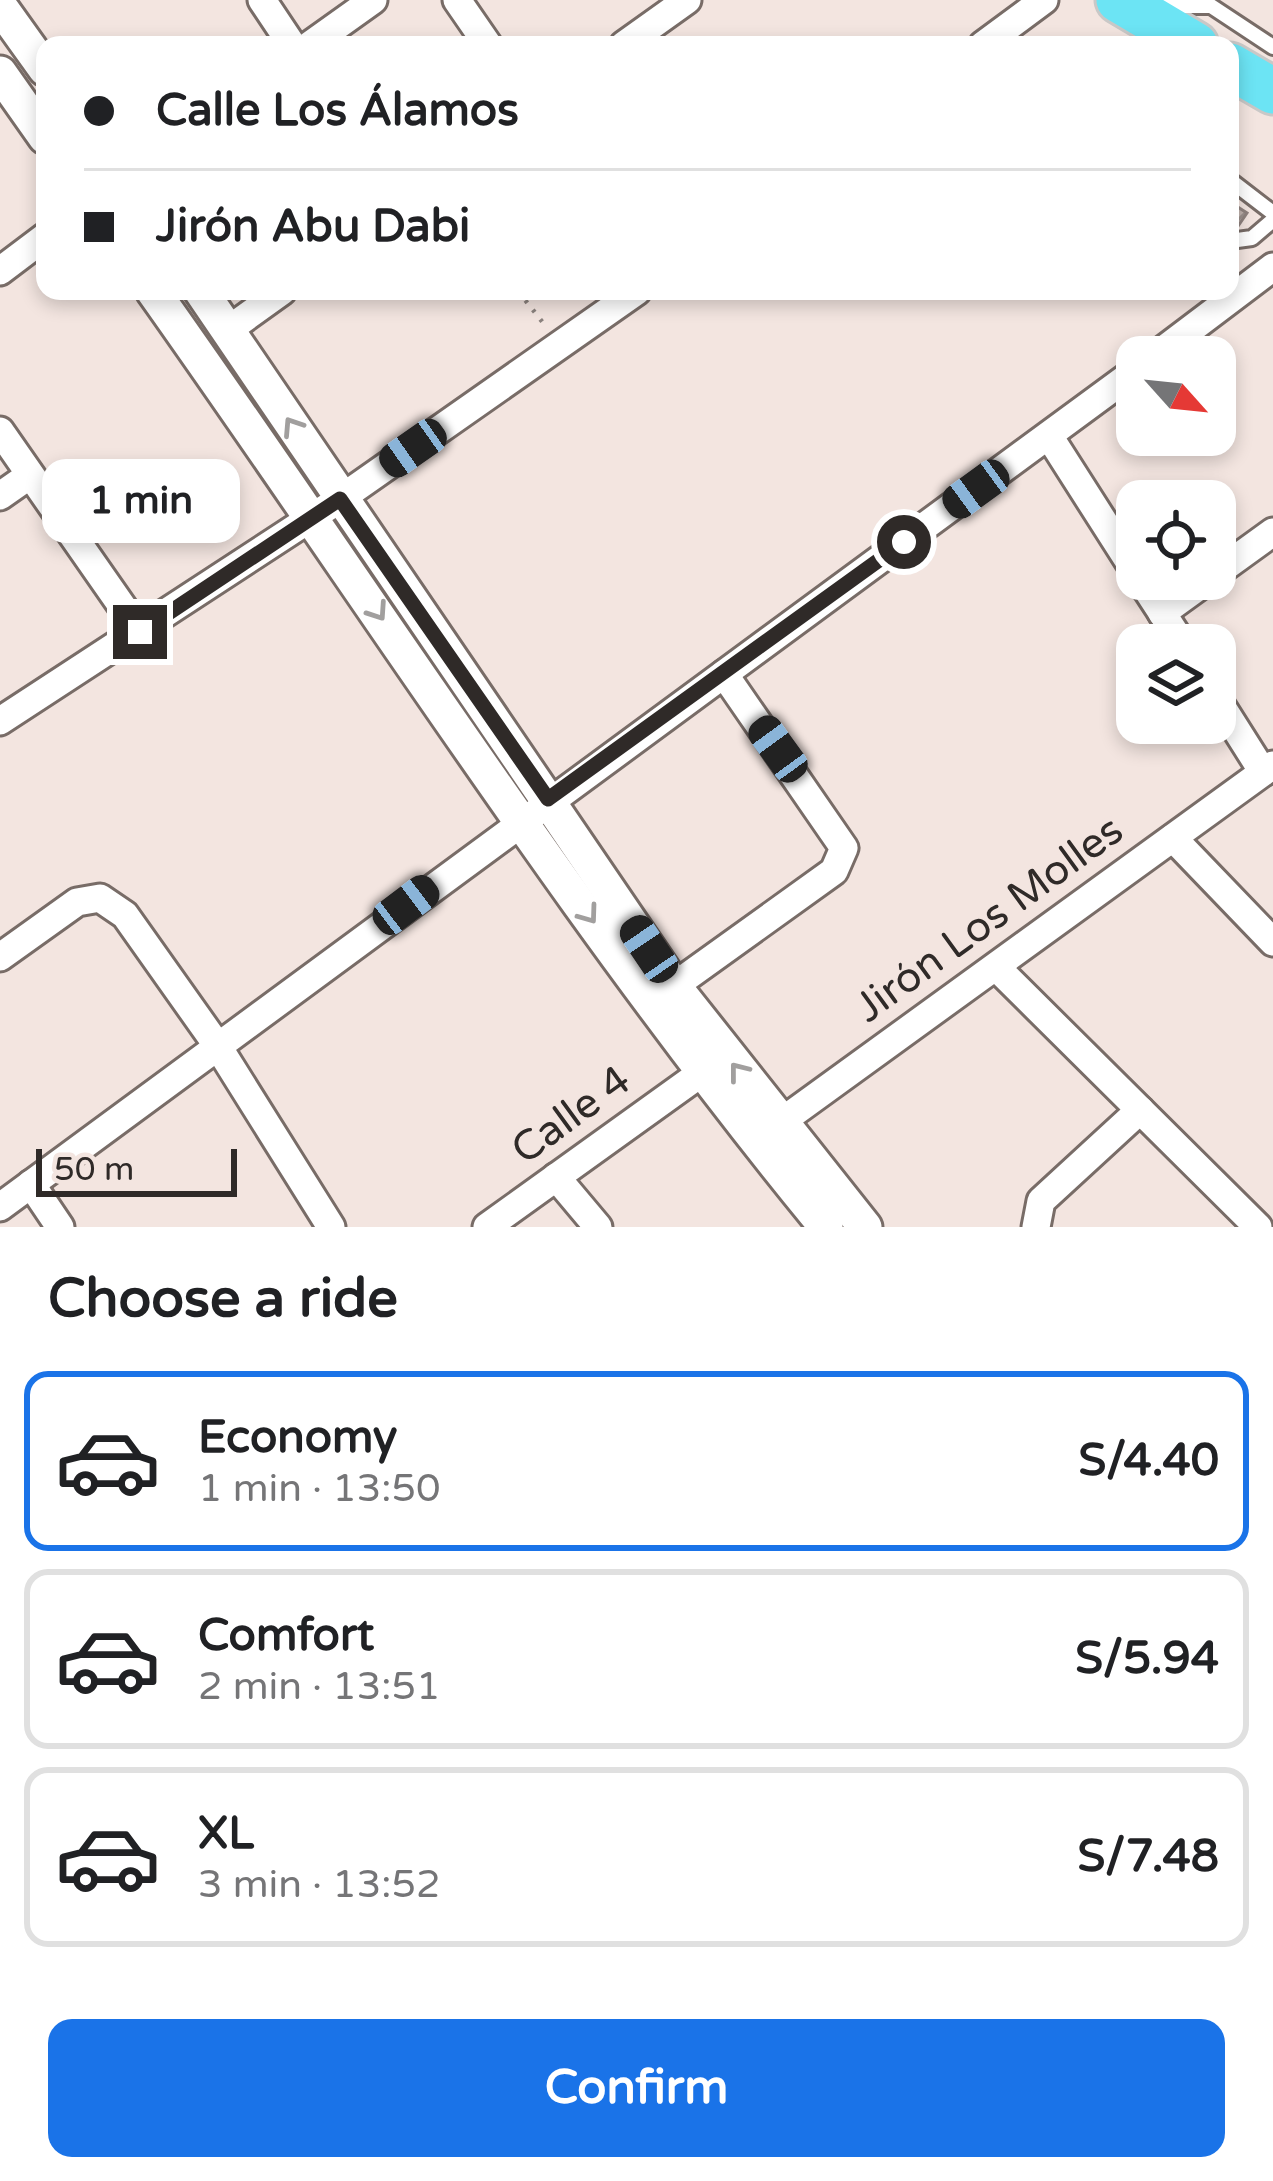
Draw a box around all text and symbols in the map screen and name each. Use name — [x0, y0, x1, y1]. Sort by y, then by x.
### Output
text: Calle Los Álamos — [156, 84, 519, 138]
text: Jirón Abu Dabi — [156, 200, 470, 254]
north arrow — [1116, 336, 1236, 456]
map controls — [1116, 336, 1236, 744]
car — [373, 413, 453, 483]
one-way arrow — [284, 417, 306, 439]
car — [936, 453, 1016, 525]
callout: 1 min — [41, 458, 239, 542]
text: 1 min — [89, 477, 193, 524]
button: locate — [1116, 480, 1236, 600]
route start — [877, 515, 931, 569]
one-way arrow — [364, 599, 386, 621]
route end — [113, 605, 167, 659]
button: layers — [1116, 624, 1236, 744]
car — [742, 709, 814, 789]
street label: Jirón Los Molles — [845, 805, 1133, 1033]
car — [366, 869, 446, 941]
one-way arrow — [574, 902, 596, 923]
car — [614, 909, 684, 989]
street label: Calle 4 — [501, 1055, 641, 1175]
one-way arrow — [731, 1063, 752, 1085]
scale bar — [36, 1143, 237, 1196]
text: 50 m — [54, 1150, 134, 1189]
text: Choose a ride — [48, 1266, 398, 1331]
icon: car — [54, 1407, 162, 1515]
text: Economy — [198, 1411, 397, 1465]
text: S/4.40 — [1078, 1434, 1219, 1488]
text: 1 min · 13:50 — [198, 1465, 440, 1512]
icon: car — [54, 1605, 162, 1713]
text: Comfort — [198, 1609, 374, 1663]
text: S/5.94 — [1075, 1632, 1219, 1686]
text: 2 min · 13:51 — [198, 1663, 440, 1710]
icon: car — [54, 1803, 162, 1911]
text: XL — [198, 1807, 254, 1861]
text: S/7.48 — [1078, 1830, 1219, 1884]
text: 3 min · 13:52 — [198, 1861, 440, 1908]
button: Confirm — [48, 2019, 1225, 2157]

